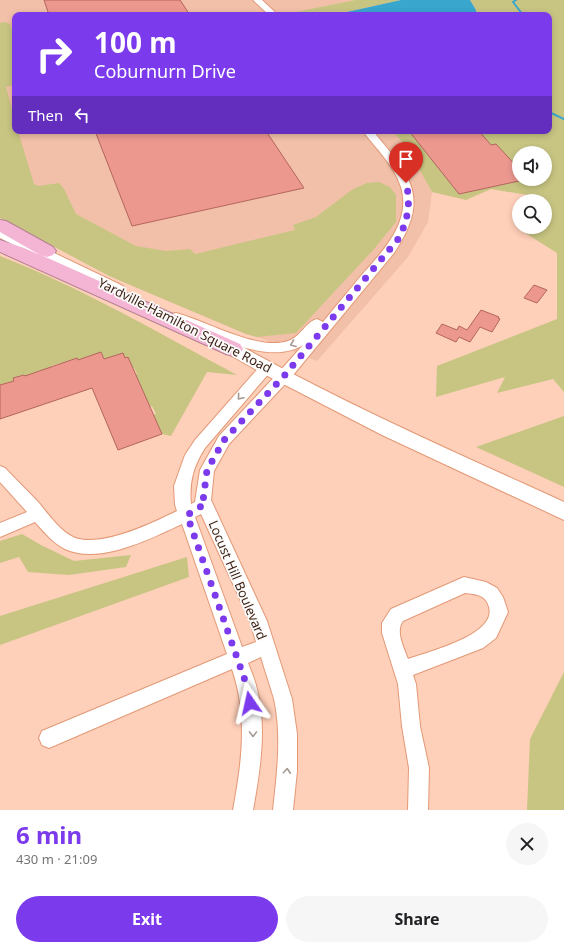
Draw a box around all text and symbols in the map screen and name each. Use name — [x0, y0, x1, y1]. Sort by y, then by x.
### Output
text: 100 m — [94, 23, 177, 61]
icon: right — [28, 28, 80, 80]
text: Coburnurn Drive — [94, 59, 236, 83]
icon: left — [71, 104, 93, 126]
text: Then — [28, 105, 63, 125]
pin — [389, 142, 423, 183]
map controls — [512, 146, 552, 234]
button: sound — [512, 146, 552, 186]
icon: arrive — [395, 148, 417, 170]
button: search — [512, 194, 552, 234]
street label: Yardville-Hamilton Square Road — [95, 273, 275, 377]
one-way arrow — [289, 339, 296, 347]
one-way arrow — [238, 392, 245, 400]
street label: Locust Hill Boulevard — [205, 518, 271, 642]
position arrow — [229, 682, 271, 724]
one-way arrow — [249, 731, 257, 737]
one-way arrow — [282, 768, 291, 774]
text: 6 min — [16, 818, 82, 851]
button: close — [506, 823, 548, 865]
text: 430 m · 21:09 — [16, 850, 97, 868]
button: Exit — [16, 896, 278, 942]
button: Share — [286, 896, 548, 942]

